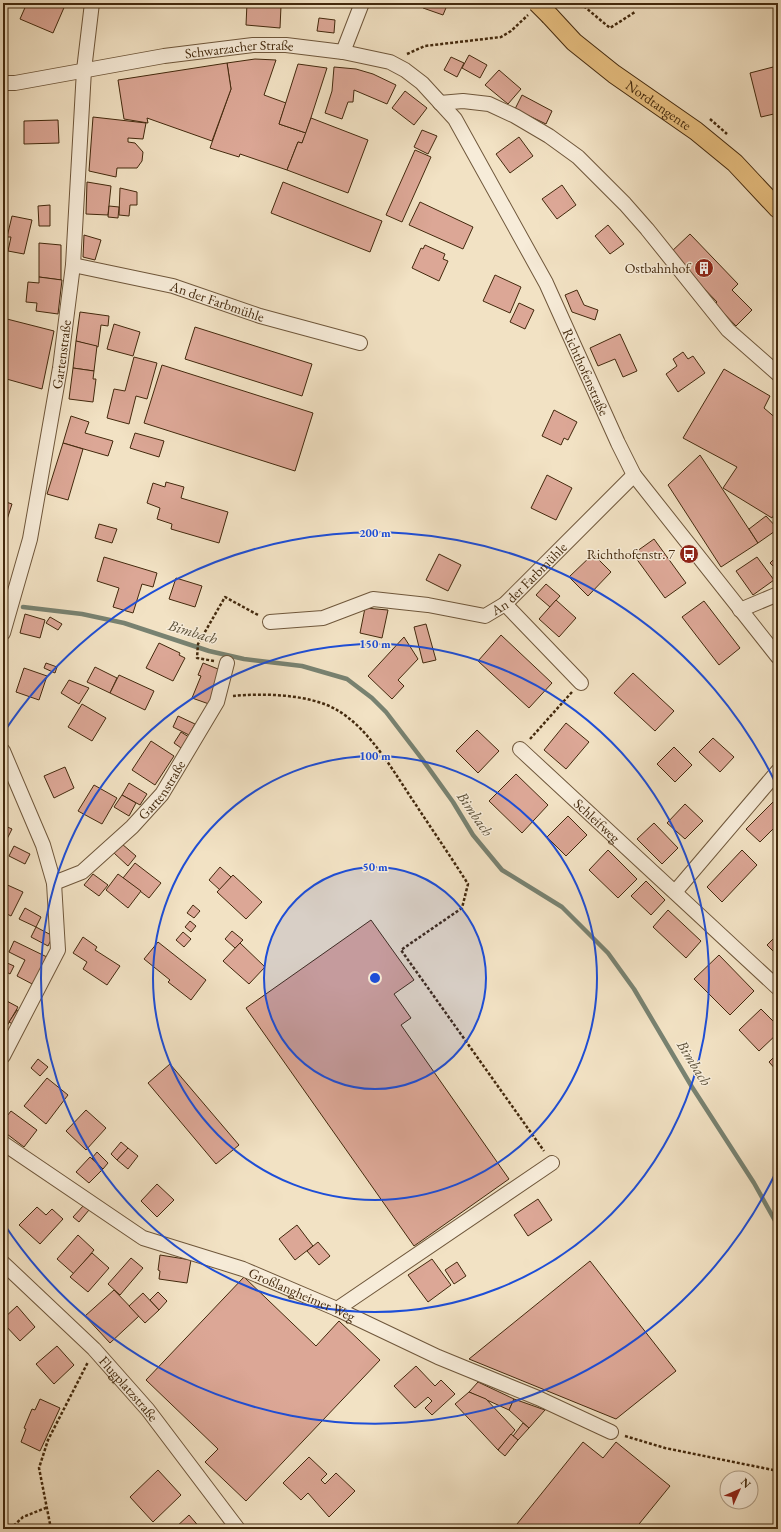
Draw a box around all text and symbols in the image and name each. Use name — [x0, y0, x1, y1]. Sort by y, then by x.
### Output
street label: Schwarzacher Straße — [184, 36, 295, 62]
street label: Nordtangente — [622, 76, 695, 134]
building icon: Ostbahnhof — [693, 257, 715, 279]
place label: Ostbahnhof — [625, 259, 692, 277]
street label: An der Farbmühle — [167, 276, 267, 326]
street label: Gartenstraße — [47, 318, 75, 390]
street label: Richthofenstraße — [559, 326, 614, 419]
text: 200 m — [359, 525, 391, 541]
street label: An der Farbmühle — [487, 538, 571, 620]
bus stop icon: Richthofenstr. 7 — [678, 543, 700, 565]
place label: Richthofenstr. 7 — [587, 545, 675, 563]
water label: Bimbach — [165, 615, 221, 648]
text: 150 m — [359, 636, 391, 652]
text: 100 m — [359, 748, 391, 764]
street label: Gartenstraße — [134, 756, 189, 824]
water label: Bimbach — [453, 787, 498, 840]
street label: Schleifweg — [570, 794, 625, 847]
text: 50 m — [362, 859, 388, 875]
centre of rings — [368, 971, 382, 985]
water label: Bimbach — [673, 1036, 716, 1090]
street label: Großlangheimer Weg — [246, 1263, 359, 1326]
street label: Flugplatzstraße — [95, 1352, 163, 1425]
north arrow — [719, 1470, 759, 1510]
text: N — [738, 1475, 754, 1491]

